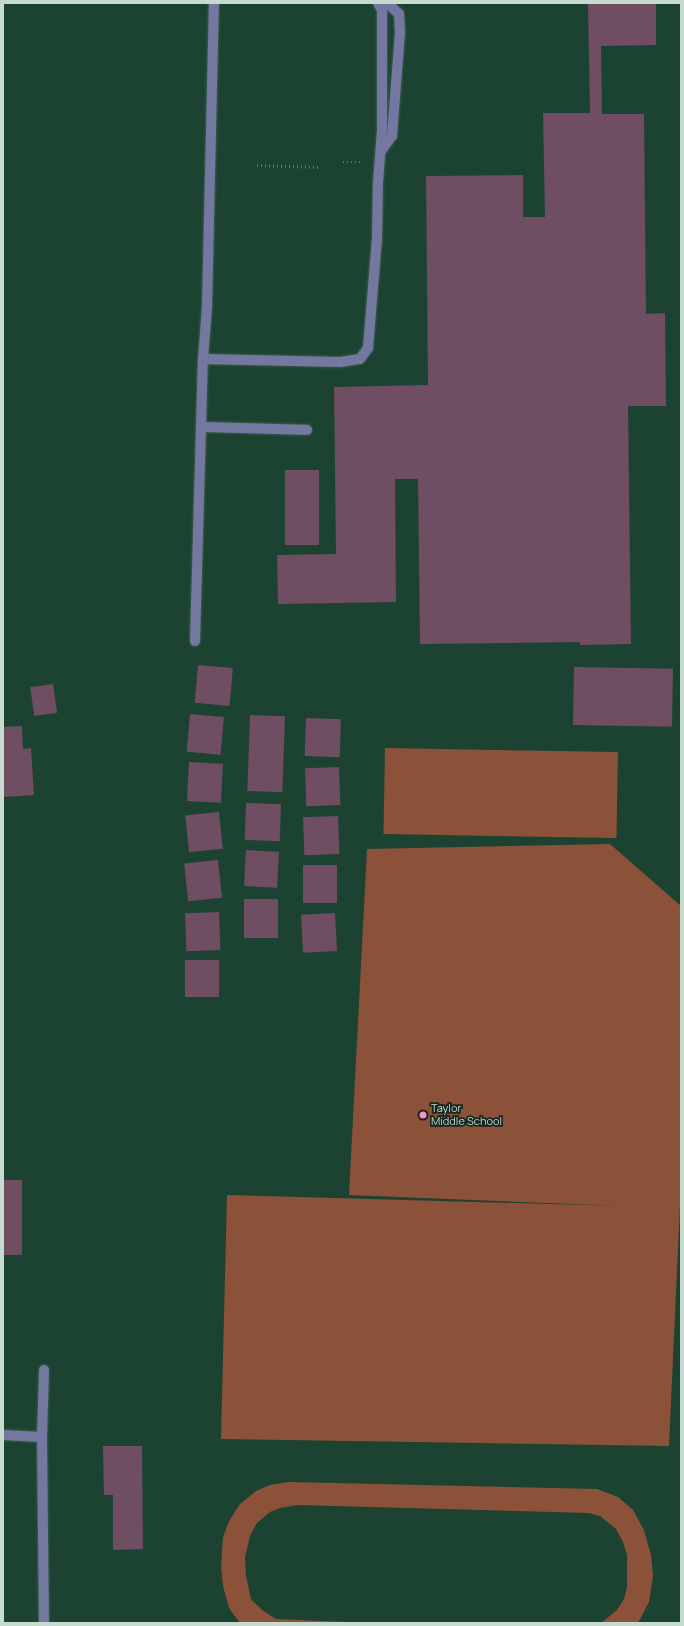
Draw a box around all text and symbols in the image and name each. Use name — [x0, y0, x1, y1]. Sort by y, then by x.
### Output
place label: Taylor Middle School — [431, 1102, 502, 1128]
marker: Taylor Middle School — [418, 1110, 428, 1120]

